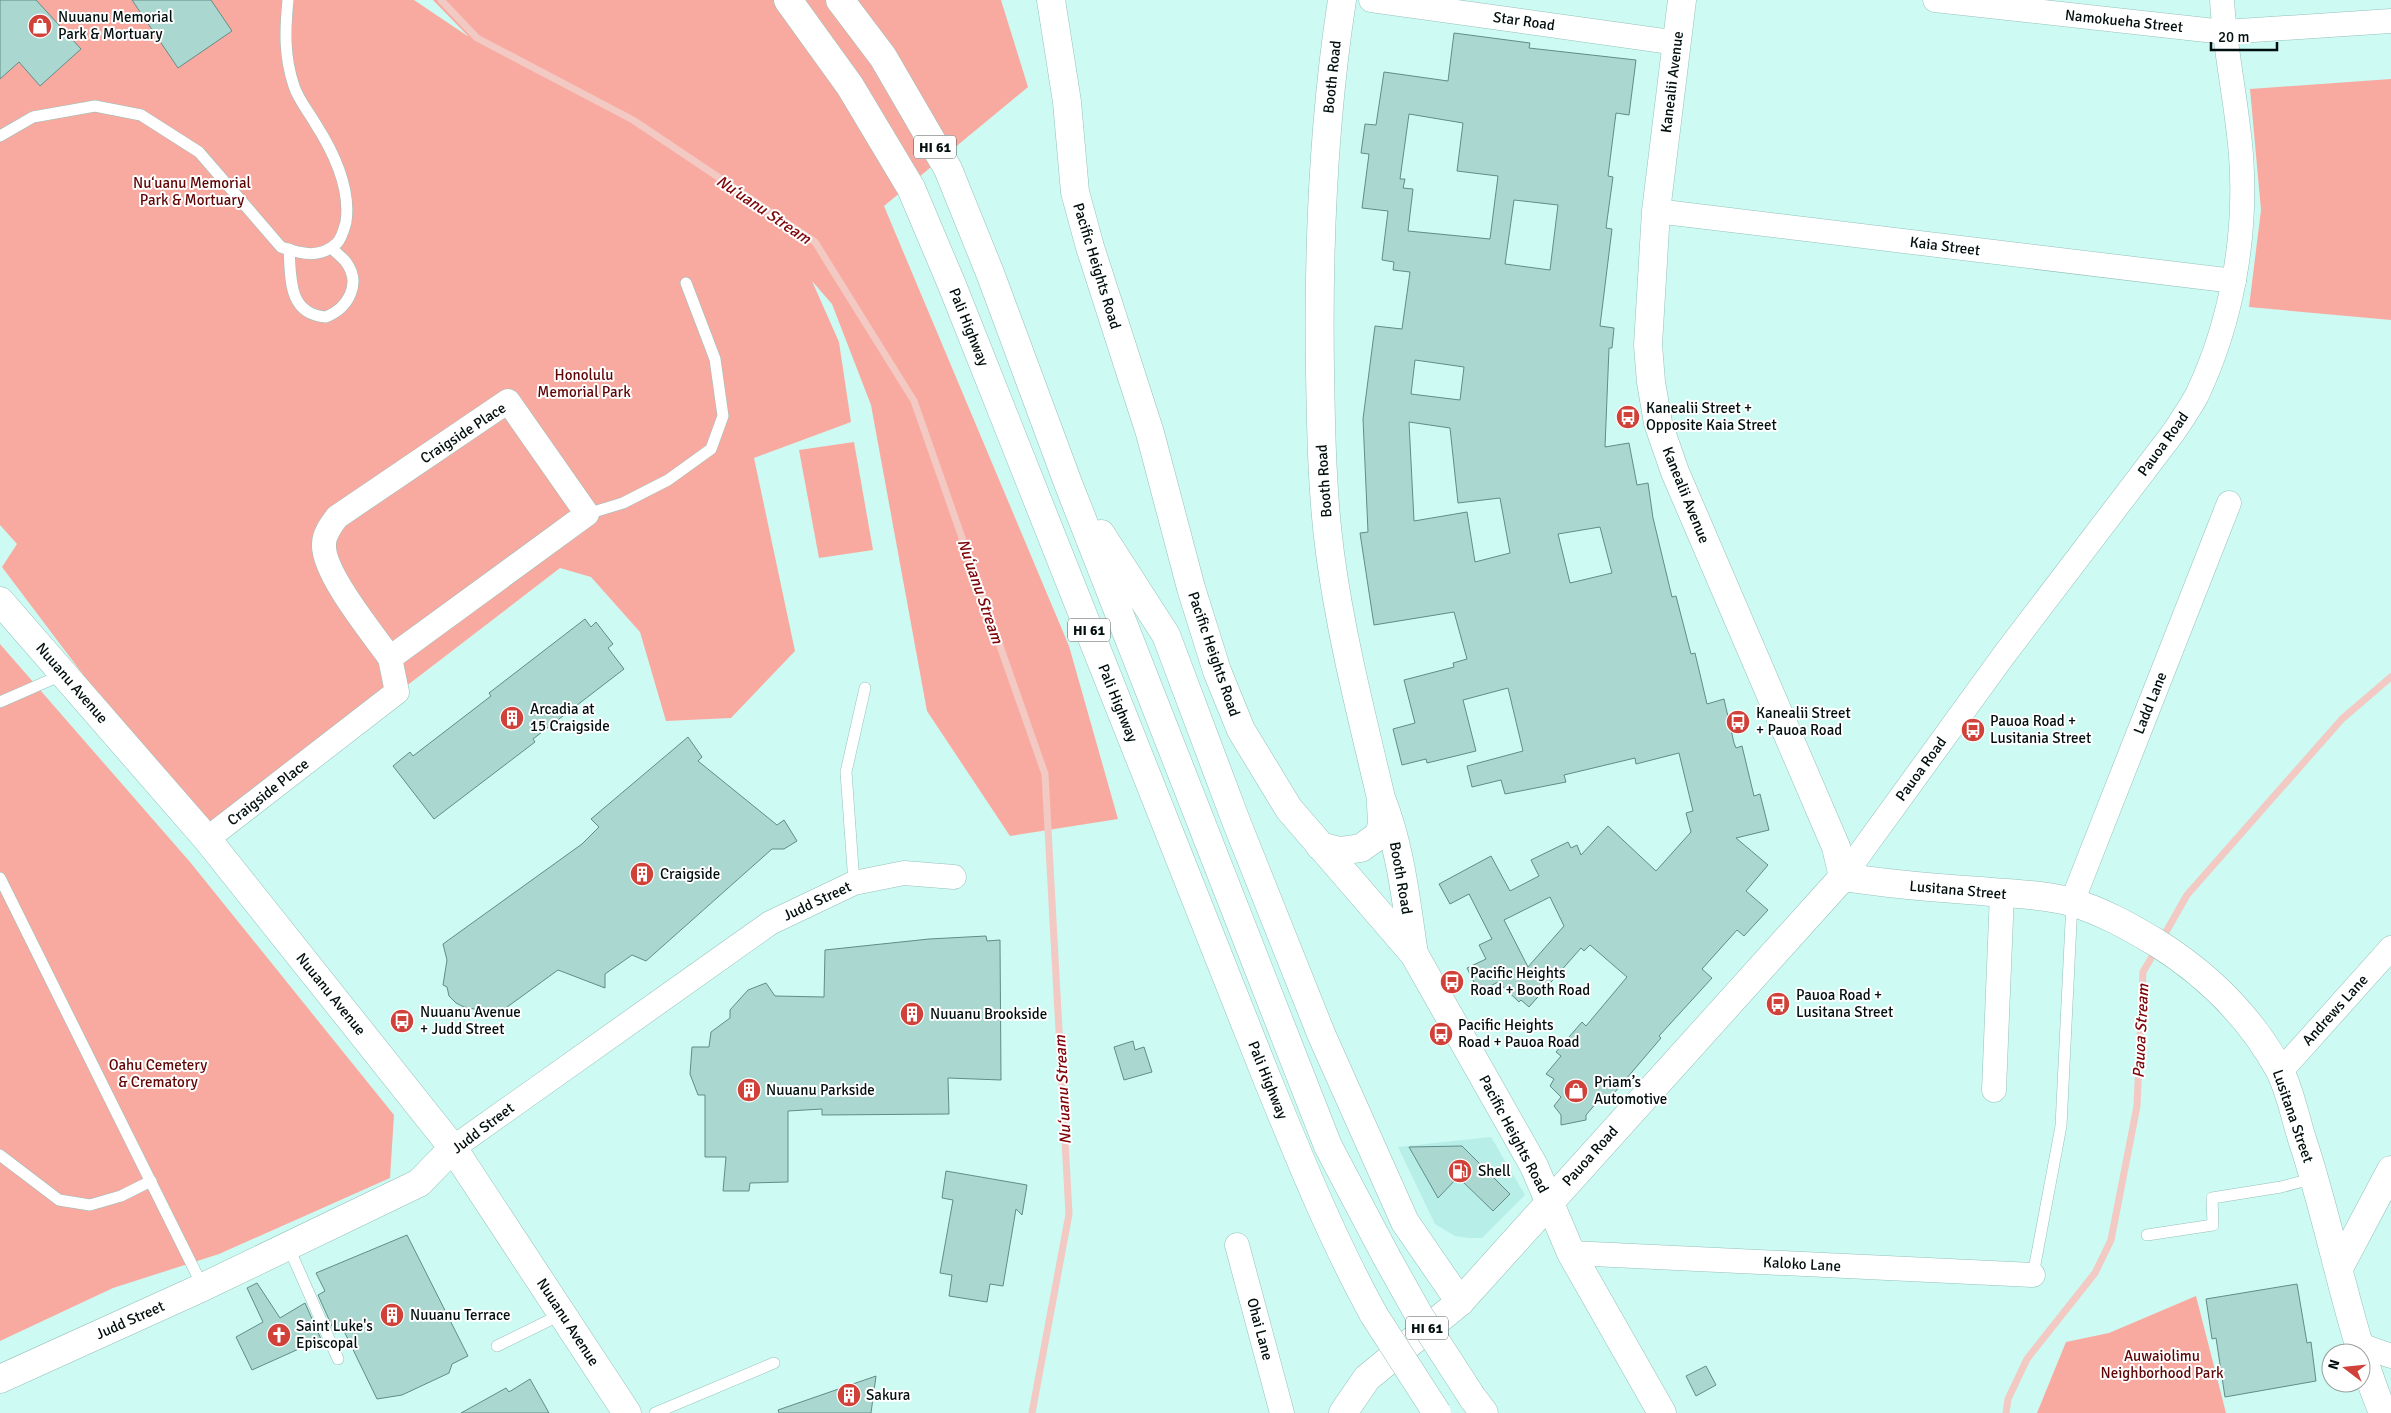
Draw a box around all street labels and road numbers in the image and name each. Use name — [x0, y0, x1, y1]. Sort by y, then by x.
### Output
street label: Namokueha Street — [2064, 6, 2184, 36]
street label: Star Road — [1492, 8, 1556, 34]
street label: Kanealii Avenue — [1657, 30, 1687, 134]
street label: Booth Road — [1319, 40, 1345, 114]
road number: HI 61 — [914, 136, 956, 158]
street label: Pacific Heights Road — [1069, 201, 1125, 331]
street label: Kaia Street — [1909, 233, 1981, 259]
street label: Pali Highway — [945, 285, 993, 369]
street label: Craigside Place — [417, 399, 509, 467]
street label: Pauoa Road — [2134, 408, 2192, 480]
street label: Booth Road — [1312, 444, 1336, 518]
street label: Kanealii Avenue — [1658, 444, 1714, 546]
street label: Pacific Heights Road — [1184, 589, 1244, 719]
road number: HI 61 — [1068, 618, 1110, 642]
street label: Nuuanu Avenue — [32, 639, 112, 727]
street label: Pali Highway — [1094, 661, 1142, 745]
street label: Ladd Lane — [2129, 669, 2171, 737]
street label: Pauoa Road — [1892, 733, 1950, 805]
street label: Craigside Place — [224, 755, 312, 829]
street label: Booth Road — [1386, 840, 1416, 916]
street label: Judd Street — [780, 877, 854, 925]
street label: Lusitana Street — [1909, 877, 2007, 903]
street label: Nuuanu Avenue — [292, 949, 370, 1039]
street label: Andrews Lane — [2298, 971, 2372, 1049]
street label: Pali Highway — [1244, 1038, 1292, 1122]
street label: Lusitana Street — [2269, 1067, 2317, 1165]
street label: Pacific Heights Road — [1475, 1072, 1553, 1196]
street label: Judd Street — [448, 1099, 518, 1157]
street label: Pauoa Road — [1558, 1122, 1622, 1190]
street label: Kaloko Lane — [1763, 1253, 1841, 1275]
street label: Nuuanu Avenue — [533, 1275, 603, 1369]
street label: Ohai Lane — [1243, 1296, 1277, 1362]
street label: Judd Street — [93, 1297, 167, 1343]
road number: HI 61 — [1406, 1316, 1448, 1340]

